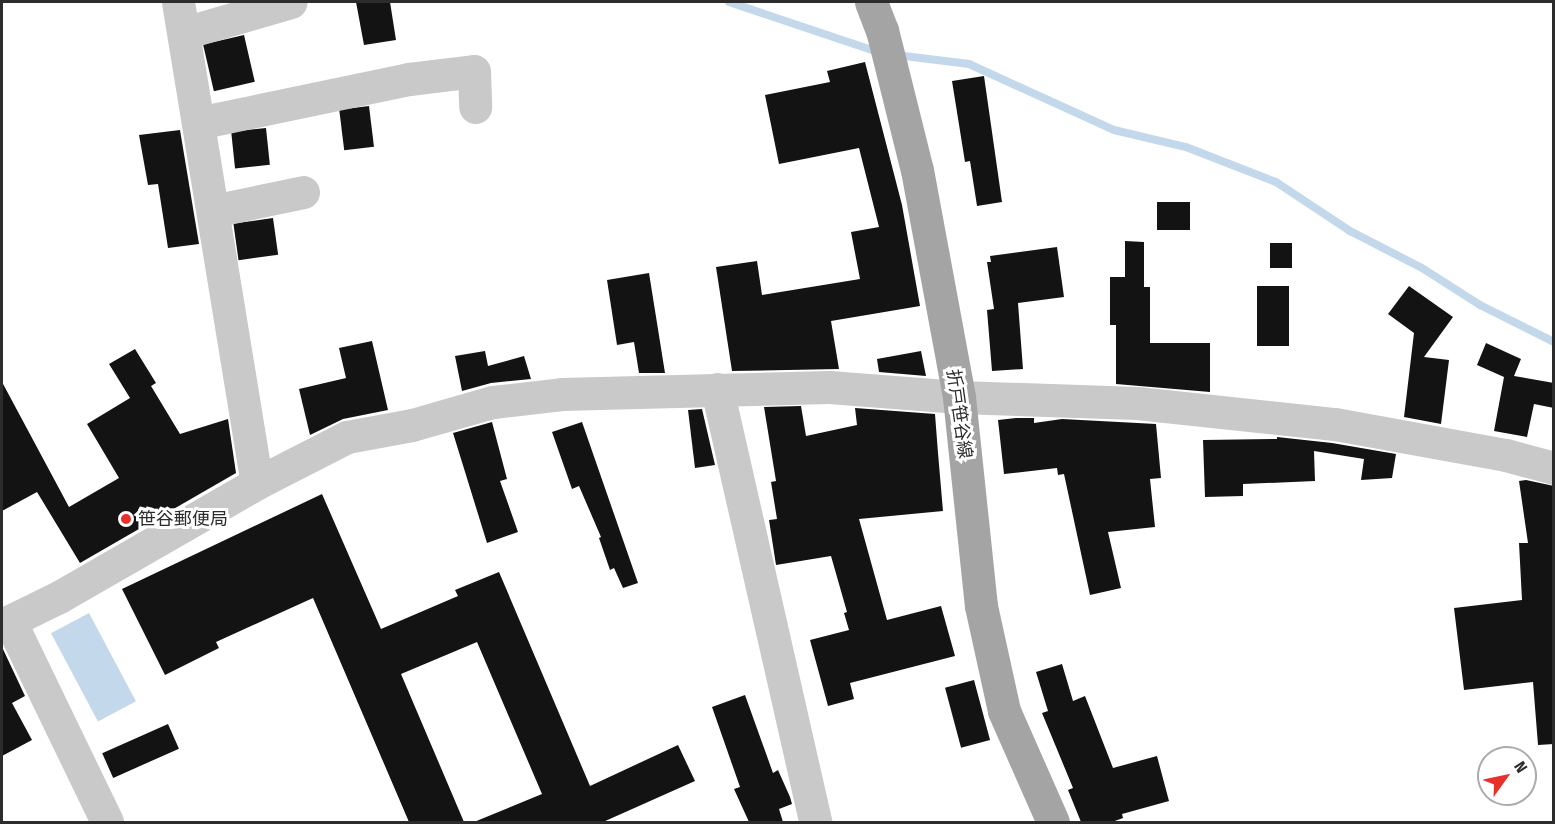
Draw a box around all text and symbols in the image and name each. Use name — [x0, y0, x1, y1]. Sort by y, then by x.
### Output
street label: 折戸笹谷線 — [942, 368, 976, 460]
place label: 笹谷郵便局 — [138, 508, 228, 530]
marker: 笹谷郵便局 — [119, 512, 133, 526]
north arrow — [1477, 746, 1537, 806]
text: N — [1510, 758, 1531, 776]

